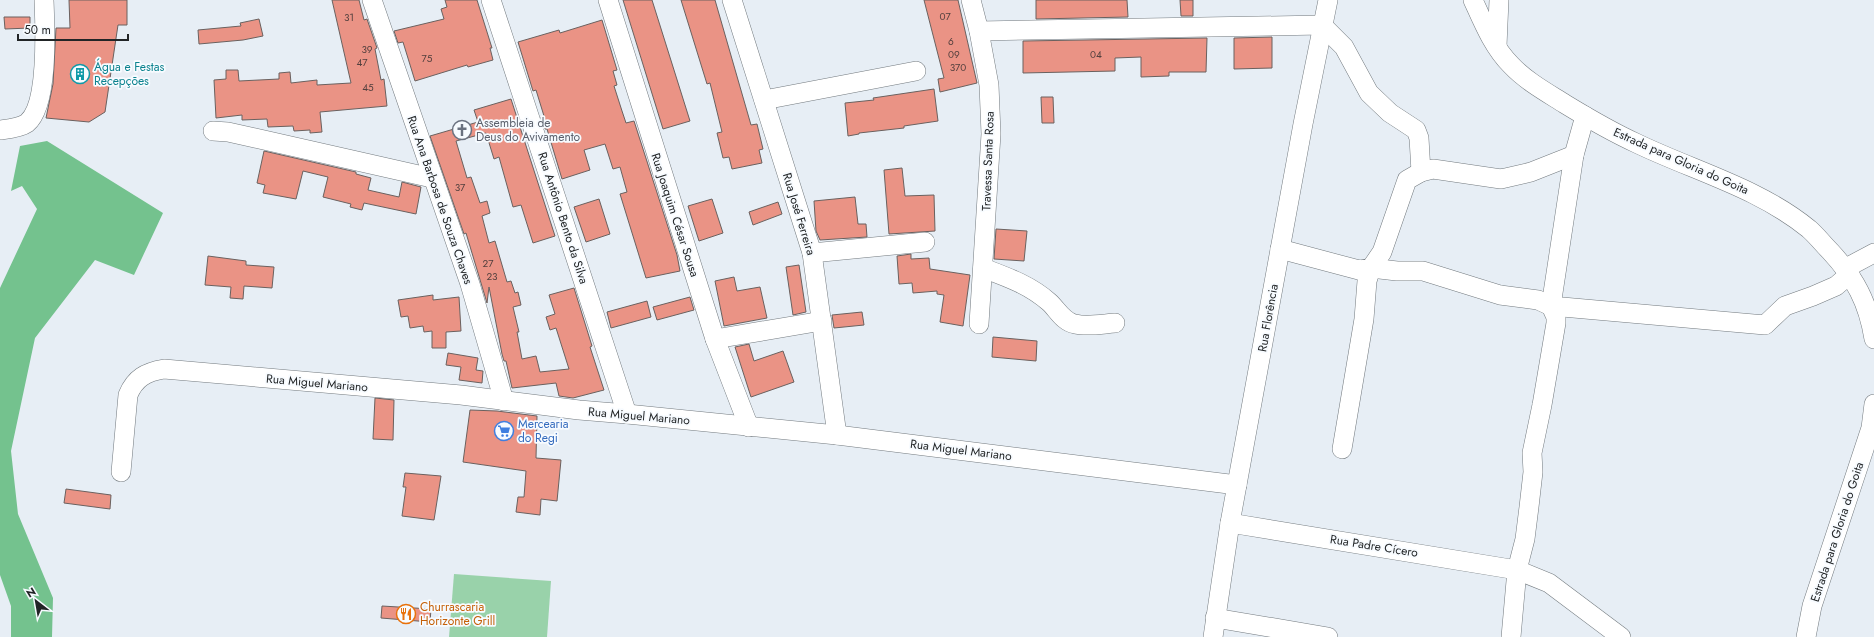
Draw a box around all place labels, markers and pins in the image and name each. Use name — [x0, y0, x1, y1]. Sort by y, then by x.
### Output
place label: Água e Festas Recepções — [94, 58, 165, 90]
building icon: Água e Festas Recepções — [69, 63, 91, 85]
place label: Assembleia de Deus do Avivamento — [476, 114, 581, 146]
church icon: Assembleia de Deus do Avivamento — [451, 119, 473, 141]
place label: Mercearia do Regi — [518, 415, 569, 447]
supermarket icon: Mercearia do Regi — [493, 420, 515, 442]
place label: Churrascaria Horizonte Grill — [420, 598, 495, 630]
restaurant icon: Churrascaria Horizonte Grill — [395, 603, 417, 625]

